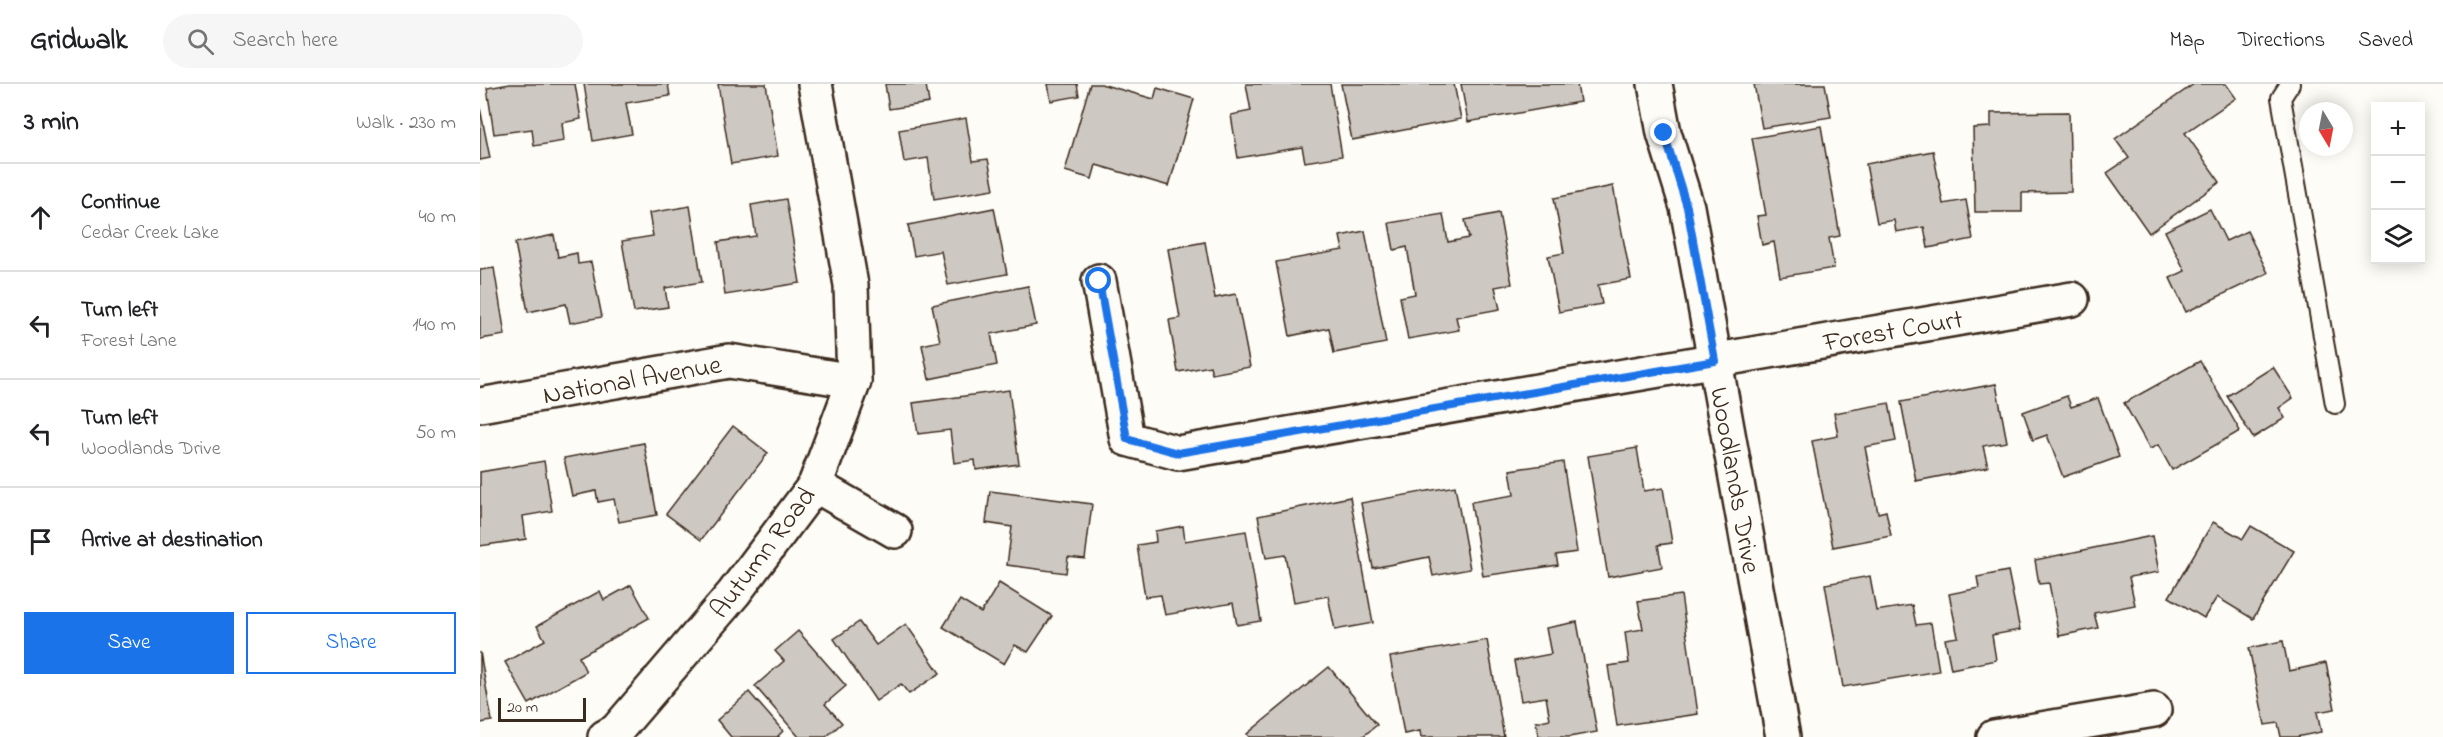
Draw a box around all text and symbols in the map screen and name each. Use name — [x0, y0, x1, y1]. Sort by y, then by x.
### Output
search box — [163, 14, 583, 68]
text: Gridwalk — [30, 21, 127, 62]
icon: search — [184, 25, 217, 58]
text: Search here — [232, 25, 338, 57]
text: Map — [2169, 26, 2205, 56]
text: Directions — [2238, 26, 2325, 56]
text: Saved — [2358, 26, 2413, 56]
north arrow — [2299, 102, 2353, 156]
map controls — [2371, 102, 2425, 264]
button: + — [2371, 102, 2425, 156]
text: 3 min — [24, 104, 79, 142]
text: Walk · 230 m — [356, 109, 456, 138]
route end — [1650, 119, 1676, 145]
button: − — [2371, 156, 2425, 210]
text: Continue — [81, 187, 160, 219]
icon: ahead — [24, 201, 57, 234]
text: 40 m — [419, 203, 456, 232]
button: layers — [2371, 210, 2425, 264]
text: Cedar Creek Lake — [81, 219, 219, 248]
route start — [1085, 267, 1111, 293]
text: Turn left — [81, 295, 158, 327]
street label: Forest Court — [1820, 301, 1966, 364]
icon: left — [24, 309, 57, 342]
text: 140 m — [412, 311, 456, 340]
text: Forest Lane — [81, 327, 177, 356]
street label: National Avenue — [540, 346, 726, 416]
street label: Woodlands Drive — [1698, 384, 1769, 578]
text: Turn left — [81, 403, 158, 435]
icon: left — [24, 417, 57, 450]
text: 50 m — [415, 419, 456, 448]
text: Woodlands Drive — [81, 435, 221, 464]
street label: Autumn Road — [701, 479, 827, 628]
icon: arrive — [24, 525, 57, 558]
text: Arrive at destination — [81, 525, 263, 557]
button: Save — [24, 612, 234, 674]
button: Share — [246, 612, 456, 674]
scale bar — [498, 695, 586, 722]
text: 20 m — [507, 696, 538, 720]

